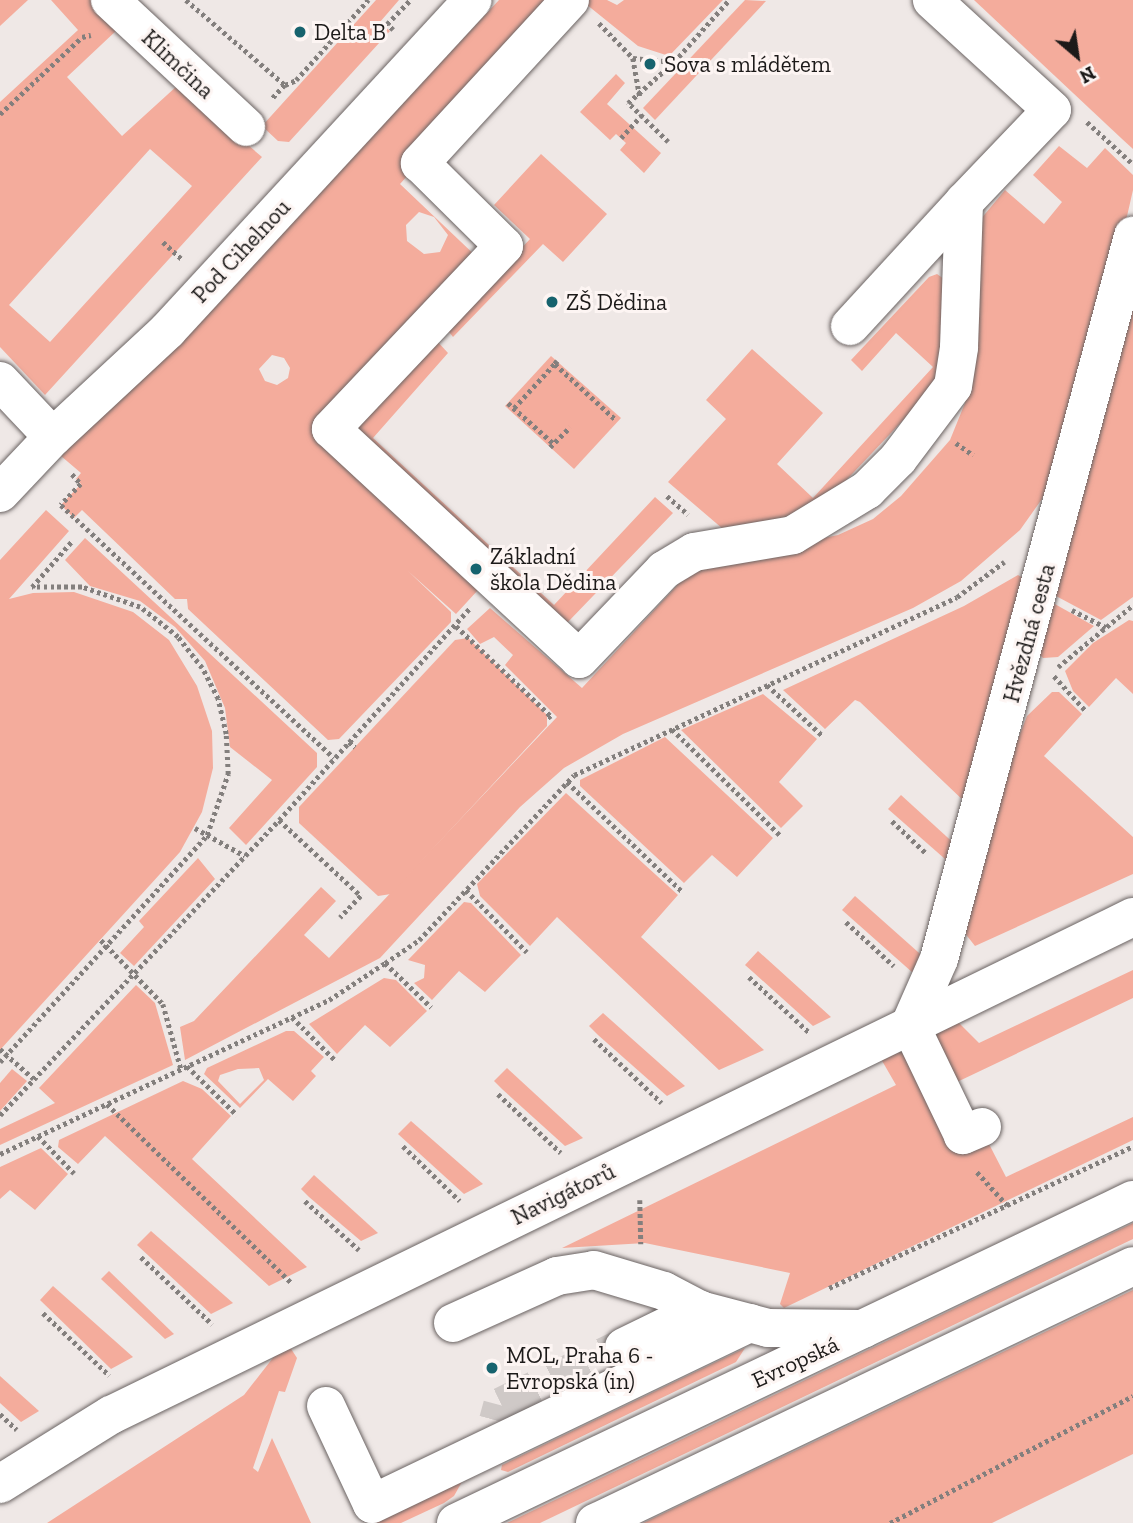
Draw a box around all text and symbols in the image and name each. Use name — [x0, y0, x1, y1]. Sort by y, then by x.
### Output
place label: Delta B — [314, 18, 386, 46]
north arrow — [1042, 21, 1112, 91]
street label: Klimčina — [136, 24, 220, 104]
marker: Delta B — [292, 24, 308, 40]
place label: Sova s mládětem — [664, 50, 831, 78]
marker: Sova s mládětem — [642, 56, 658, 72]
text: N — [1076, 61, 1099, 88]
street label: Pod Cihelnou — [186, 194, 296, 308]
place label: ZŠ Dědina — [566, 288, 667, 316]
marker: ZŠ Dědina — [544, 294, 560, 310]
place label: Základní škola Dědina — [490, 542, 616, 596]
marker: Základní škola Dědina — [468, 561, 484, 577]
street label: Hvězdná cesta — [997, 561, 1061, 705]
street label: Navigátorů — [507, 1157, 619, 1231]
street label: Evropská — [747, 1330, 843, 1394]
place label: MOL, Praha 6 - Evropská (in) — [506, 1341, 653, 1395]
marker: MOL, Praha 6 - Evropská (in) — [484, 1360, 500, 1376]

